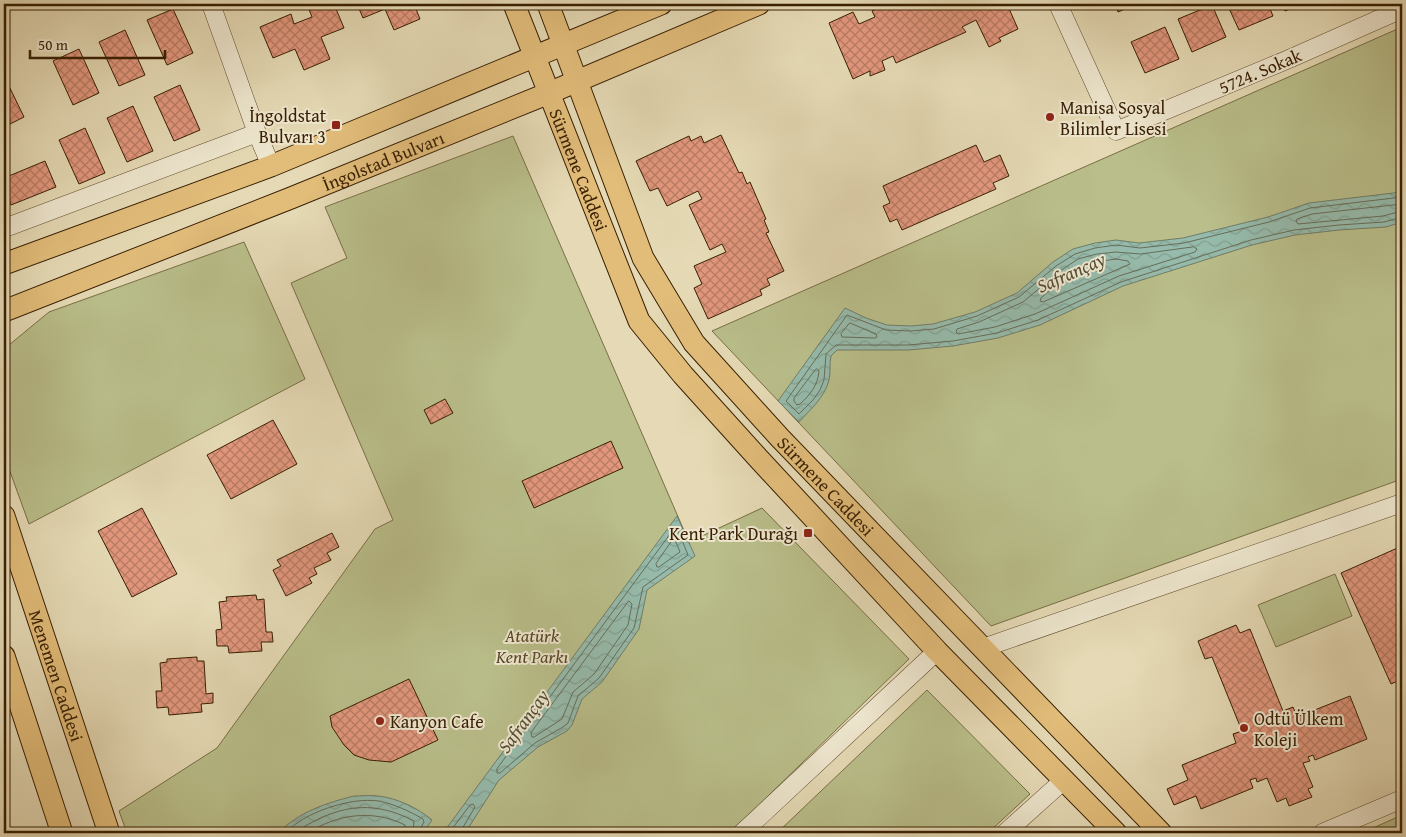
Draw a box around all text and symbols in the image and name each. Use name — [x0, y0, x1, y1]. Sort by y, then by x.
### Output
scale bar — [30, 28, 165, 60]
text: 50 m — [38, 34, 69, 55]
street label: 5724. Sokak — [1214, 41, 1306, 101]
place label: Manisa Sosyal Bilimler Lisesi — [1060, 94, 1167, 142]
place label: İngoldstat Bulvarı 3 — [249, 102, 327, 150]
street label: Sürmene Caddesi — [543, 104, 616, 235]
marker: Manisa Sosyal Bilimler Lisesi — [1044, 111, 1056, 123]
marker: İngoldstat Bulvarı 3 — [330, 119, 342, 131]
street label: İngolstad Bulvarı — [318, 124, 448, 197]
water label: Safrançay — [1032, 244, 1110, 300]
street label: Sürmene Caddesi — [771, 430, 881, 542]
place label: Kent Park Durağı — [669, 520, 798, 547]
marker: Kent Park Durağı — [802, 527, 814, 539]
street label: Menemen Caddesi — [22, 606, 91, 745]
park label: Atatürk Kent Parkı — [495, 622, 568, 670]
water label: Safrançay — [490, 683, 556, 759]
place label: Odtü Ülkem Koleji — [1254, 705, 1344, 753]
place label: Kanyon Cafe — [390, 708, 484, 735]
marker: Kanyon Cafe — [374, 715, 386, 727]
marker: Odtü Ülkem Koleji — [1238, 722, 1250, 734]

